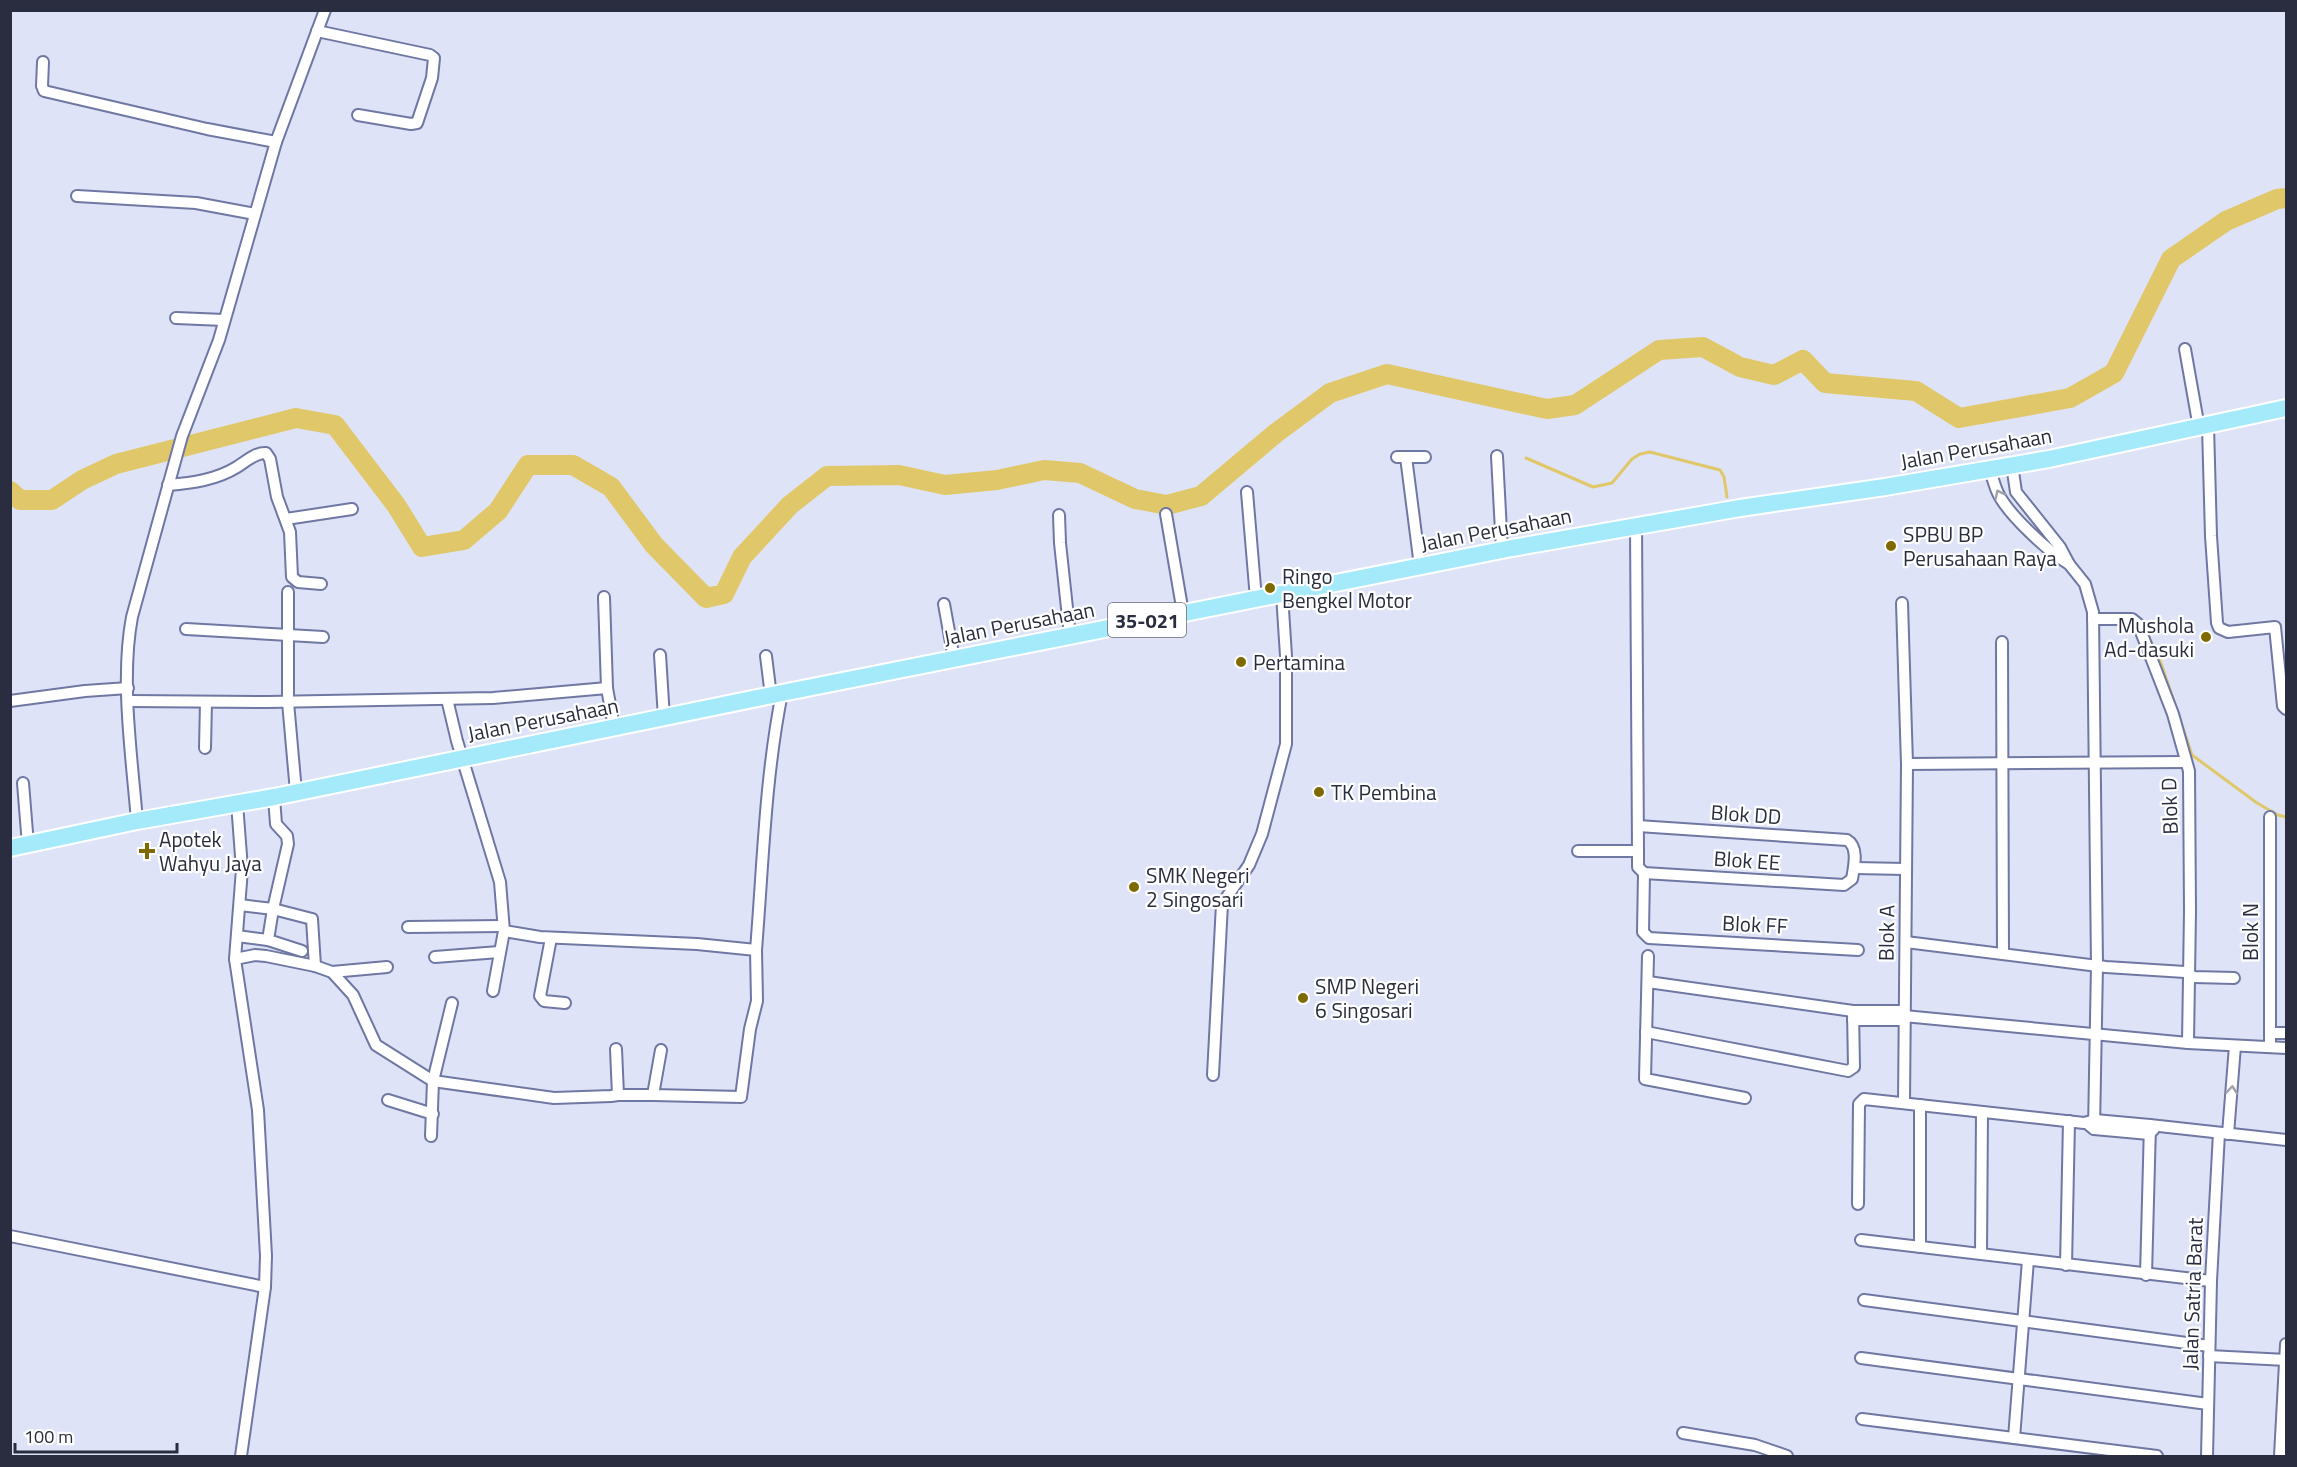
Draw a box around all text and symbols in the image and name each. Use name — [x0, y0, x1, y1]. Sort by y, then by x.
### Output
street label: Jalan Perusahaan — [1898, 419, 2054, 477]
one-way arrow — [1995, 489, 2007, 500]
street label: Jalan Perusahaan — [1418, 499, 1574, 559]
place label: SPBU BP Perusahaan Raya — [1903, 518, 2057, 574]
marker: SPBU BP Perusahaan Raya — [1884, 539, 1898, 553]
place label: Ringo Bengkel Motor — [1282, 560, 1412, 616]
marker: Ringo Bengkel Motor — [1263, 581, 1277, 595]
street label: Jalan Perusahaan — [941, 593, 1097, 653]
road number: 35-021 — [1108, 603, 1186, 637]
place label: Mushola Ad-dasuki — [2104, 609, 2194, 665]
marker: Mushola Ad-dasuki — [2199, 630, 2213, 644]
place label: Pertamina — [1253, 646, 1346, 678]
marker: Pertamina — [1234, 655, 1248, 669]
street label: Jalan Perusahaan — [465, 689, 621, 749]
place label: TK Pembina — [1331, 776, 1437, 808]
street label: Blok D — [2152, 777, 2186, 835]
marker: TK Pembina — [1312, 785, 1326, 799]
street label: Blok DD — [1710, 796, 1782, 832]
place label: Apotek Wahyu Jaya — [159, 823, 262, 879]
street label: Blok EE — [1713, 842, 1781, 878]
marker: Apotek Wahyu Jaya — [140, 844, 154, 858]
place label: SMK Negeri 2 Singosari — [1146, 859, 1250, 915]
marker: SMK Negeri 2 Singosari — [1127, 880, 1141, 894]
street label: Blok N — [2234, 903, 2266, 961]
street label: Blok A — [1870, 904, 1902, 961]
street label: Blok FF — [1721, 906, 1789, 942]
place label: SMP Negeri 6 Singosari — [1315, 970, 1419, 1026]
marker: SMP Negeri 6 Singosari — [1296, 991, 1310, 1005]
one-way arrow — [2225, 1086, 2238, 1095]
street label: Jalan Satria Barat — [2173, 1216, 2211, 1371]
scale bar — [15, 1416, 177, 1454]
text: 100 m — [24, 1423, 73, 1450]

